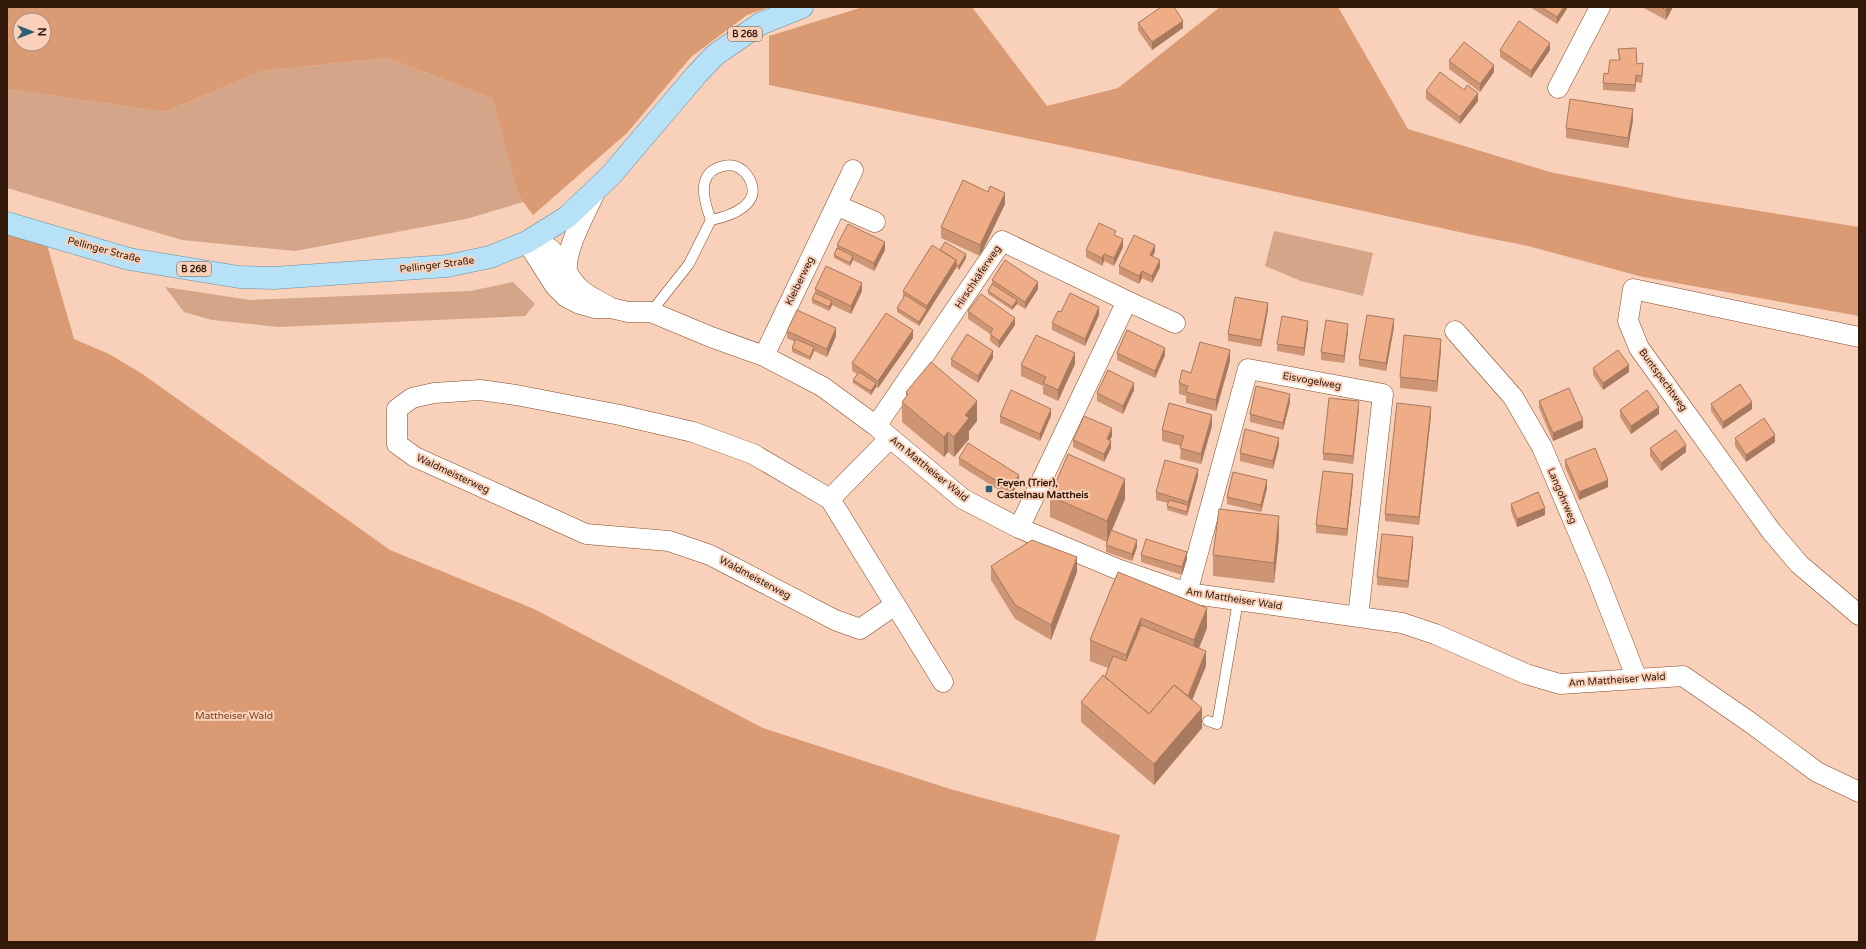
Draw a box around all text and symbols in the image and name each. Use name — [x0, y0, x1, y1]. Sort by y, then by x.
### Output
north arrow — [12, 12, 52, 52]
road number: B 268 — [728, 27, 762, 41]
text: N — [35, 28, 48, 36]
street label: Pellinger Straße — [66, 234, 142, 266]
street label: Hirschkäferweg — [952, 243, 1004, 311]
street label: Pellinger Straße — [399, 254, 475, 276]
street label: Kleiberweg — [783, 255, 817, 307]
road number: B 268 — [177, 262, 211, 276]
street label: Buntspechtweg — [1636, 346, 1690, 414]
street label: Eisvogelweg — [1282, 370, 1342, 392]
street label: Am Mattheiser Wald — [887, 434, 971, 504]
street label: Waldmeisterweg — [415, 452, 491, 496]
street label: Langohrweg — [1545, 466, 1579, 526]
place label: Feyen (Trier), Castelnau Mattheis — [997, 477, 1089, 501]
marker: Feyen (Trier), Castelnau Mattheis — [984, 484, 994, 494]
street label: Waldmeisterweg — [717, 554, 793, 602]
street label: Am Mattheiser Wald — [1185, 585, 1283, 613]
street label: Am Mattheiser Wald — [1568, 671, 1666, 689]
park label: Mattheiser Wald — [195, 710, 273, 722]

